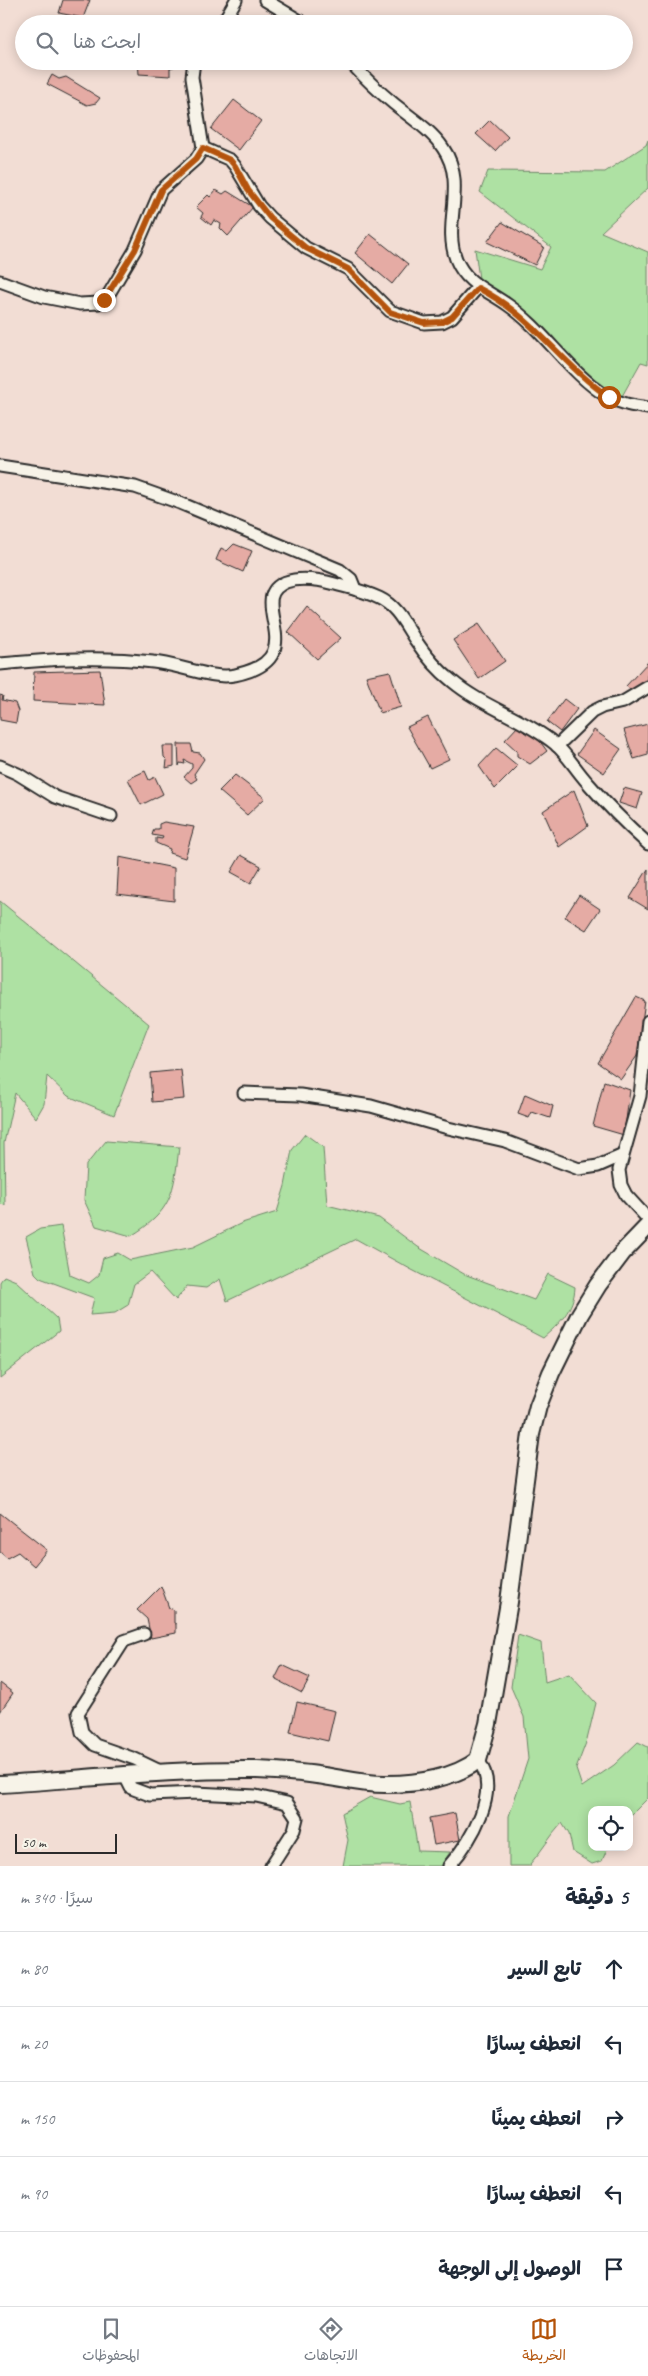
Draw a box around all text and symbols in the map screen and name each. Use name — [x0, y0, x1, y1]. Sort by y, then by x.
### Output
search box — [15, 15, 633, 70]
icon: search — [33, 29, 61, 57]
text: ابحث هنا — [73, 30, 141, 54]
route end — [93, 289, 116, 312]
route start — [598, 386, 621, 409]
map controls — [588, 1806, 633, 1851]
button: locate — [588, 1806, 633, 1851]
scale bar — [15, 1831, 118, 1854]
text: 50 m — [22, 1834, 46, 1851]
text: 5 دقيقة — [565, 1884, 628, 1910]
text: سيرًا · 340 m — [20, 1888, 93, 1908]
icon: ahead — [600, 1955, 628, 1983]
text: تابع السير — [509, 1957, 581, 1981]
text: 80 m — [20, 1959, 47, 1979]
icon: left — [600, 2030, 628, 2058]
text: انعطف يسارًا — [487, 2032, 581, 2056]
text: 20 m — [20, 2034, 47, 2054]
icon: right — [600, 2105, 628, 2133]
text: انعطف يمينًا — [492, 2107, 581, 2131]
text: 150 m — [20, 2109, 54, 2129]
icon: left — [600, 2180, 628, 2208]
text: انعطف يسارًا — [487, 2182, 581, 2206]
text: 90 m — [20, 2184, 47, 2204]
icon: arrive — [600, 2255, 628, 2283]
text: الوصول إلى الوجهة — [438, 2257, 581, 2281]
tab: المحفوظات — [82, 2315, 140, 2368]
tab: الاتجاهات — [304, 2315, 358, 2368]
tab: الخريطة — [522, 2315, 566, 2368]

